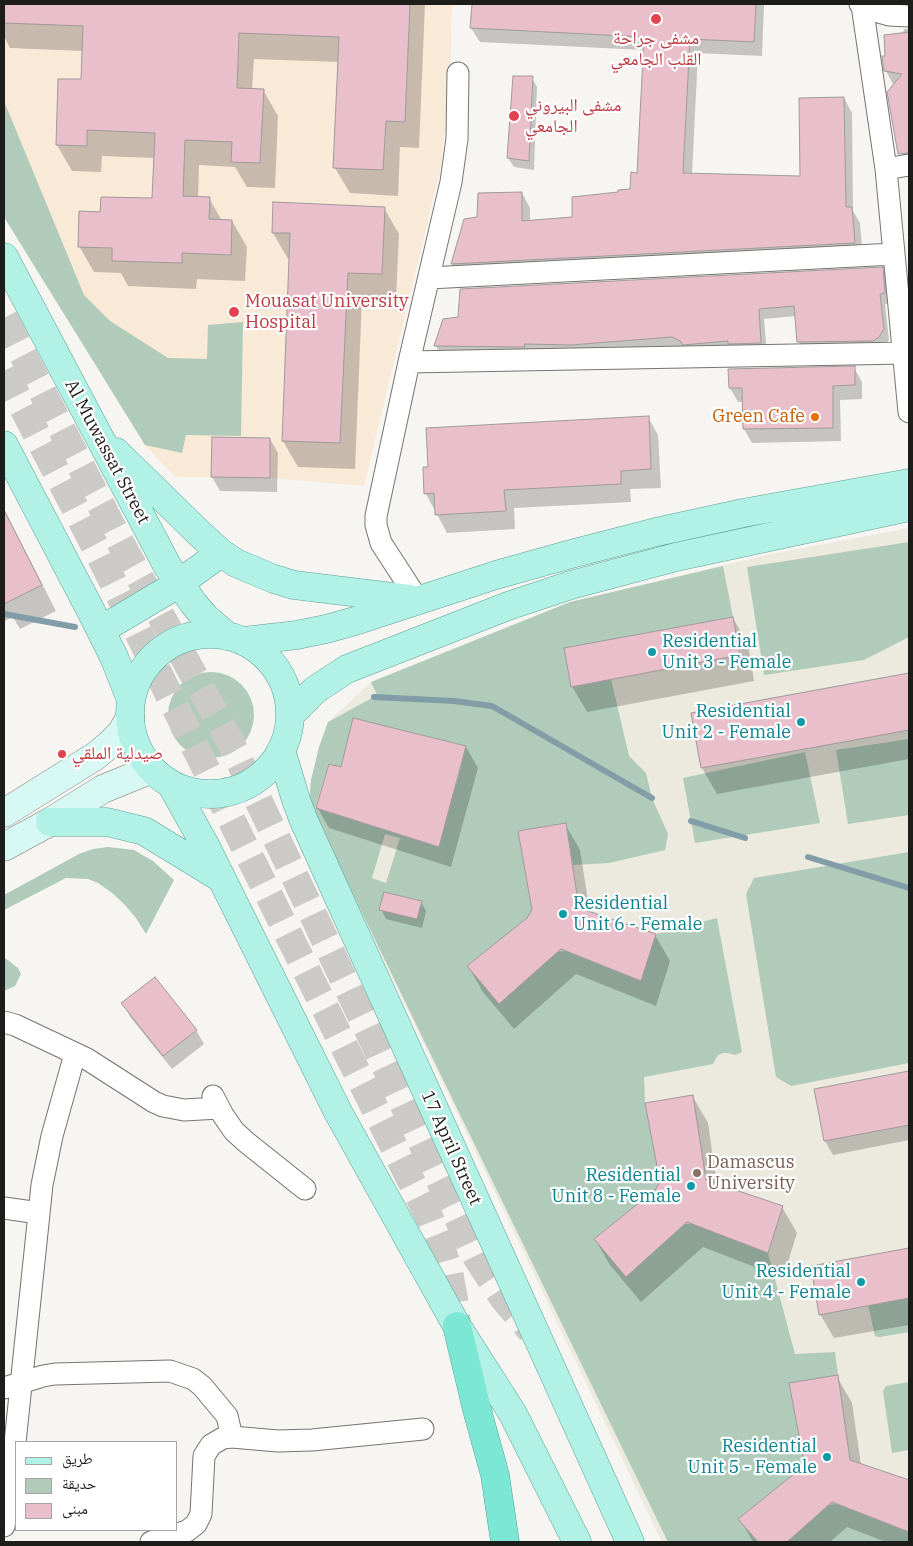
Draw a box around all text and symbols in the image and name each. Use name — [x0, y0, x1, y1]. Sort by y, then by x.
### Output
marker: مشفى جراحة القلب الجامعي — [649, 12, 663, 26]
place label: مشفى جراحة القلب الجامعي — [610, 28, 702, 70]
place label: مشفى البيروني الجامعي — [525, 95, 621, 138]
marker: مشفى البيروني الجامعي — [507, 109, 521, 123]
place label: Mouasat University Hospital — [245, 291, 409, 334]
marker: Mouasat University Hospital — [227, 305, 241, 319]
street label: Al Muwassat Street — [60, 376, 154, 528]
place label: Green Cafe — [712, 406, 805, 428]
marker: Green Cafe — [809, 411, 821, 423]
place label: Residential Unit 3 - Female — [662, 631, 791, 674]
marker: Residential Unit 3 - Female — [646, 646, 658, 658]
place label: Residential Unit 2 - Female — [662, 701, 791, 744]
marker: Residential Unit 2 - Female — [795, 716, 807, 728]
place label: صيدلية الملقي — [72, 743, 163, 765]
marker: صيدلية الملقي — [56, 748, 68, 760]
place label: Residential Unit 6 - Female — [573, 893, 702, 936]
marker: Residential Unit 6 - Female — [557, 908, 569, 920]
street label: 17 April Street — [416, 1088, 486, 1208]
place label: Damascus University — [707, 1152, 795, 1194]
place label: Residential Unit 8 - Female — [552, 1165, 681, 1208]
marker: Damascus University — [691, 1167, 703, 1179]
marker: Residential Unit 8 - Female — [685, 1180, 697, 1192]
place label: Residential Unit 4 - Female — [722, 1261, 851, 1304]
marker: Residential Unit 4 - Female — [855, 1276, 867, 1288]
place label: Residential Unit 5 - Female — [688, 1436, 817, 1478]
legend — [15, 1441, 178, 1531]
text: طريق — [62, 1449, 93, 1468]
marker: Residential Unit 5 - Female — [821, 1451, 833, 1463]
text: حديقة — [62, 1474, 96, 1493]
text: مبنى — [62, 1499, 88, 1518]

